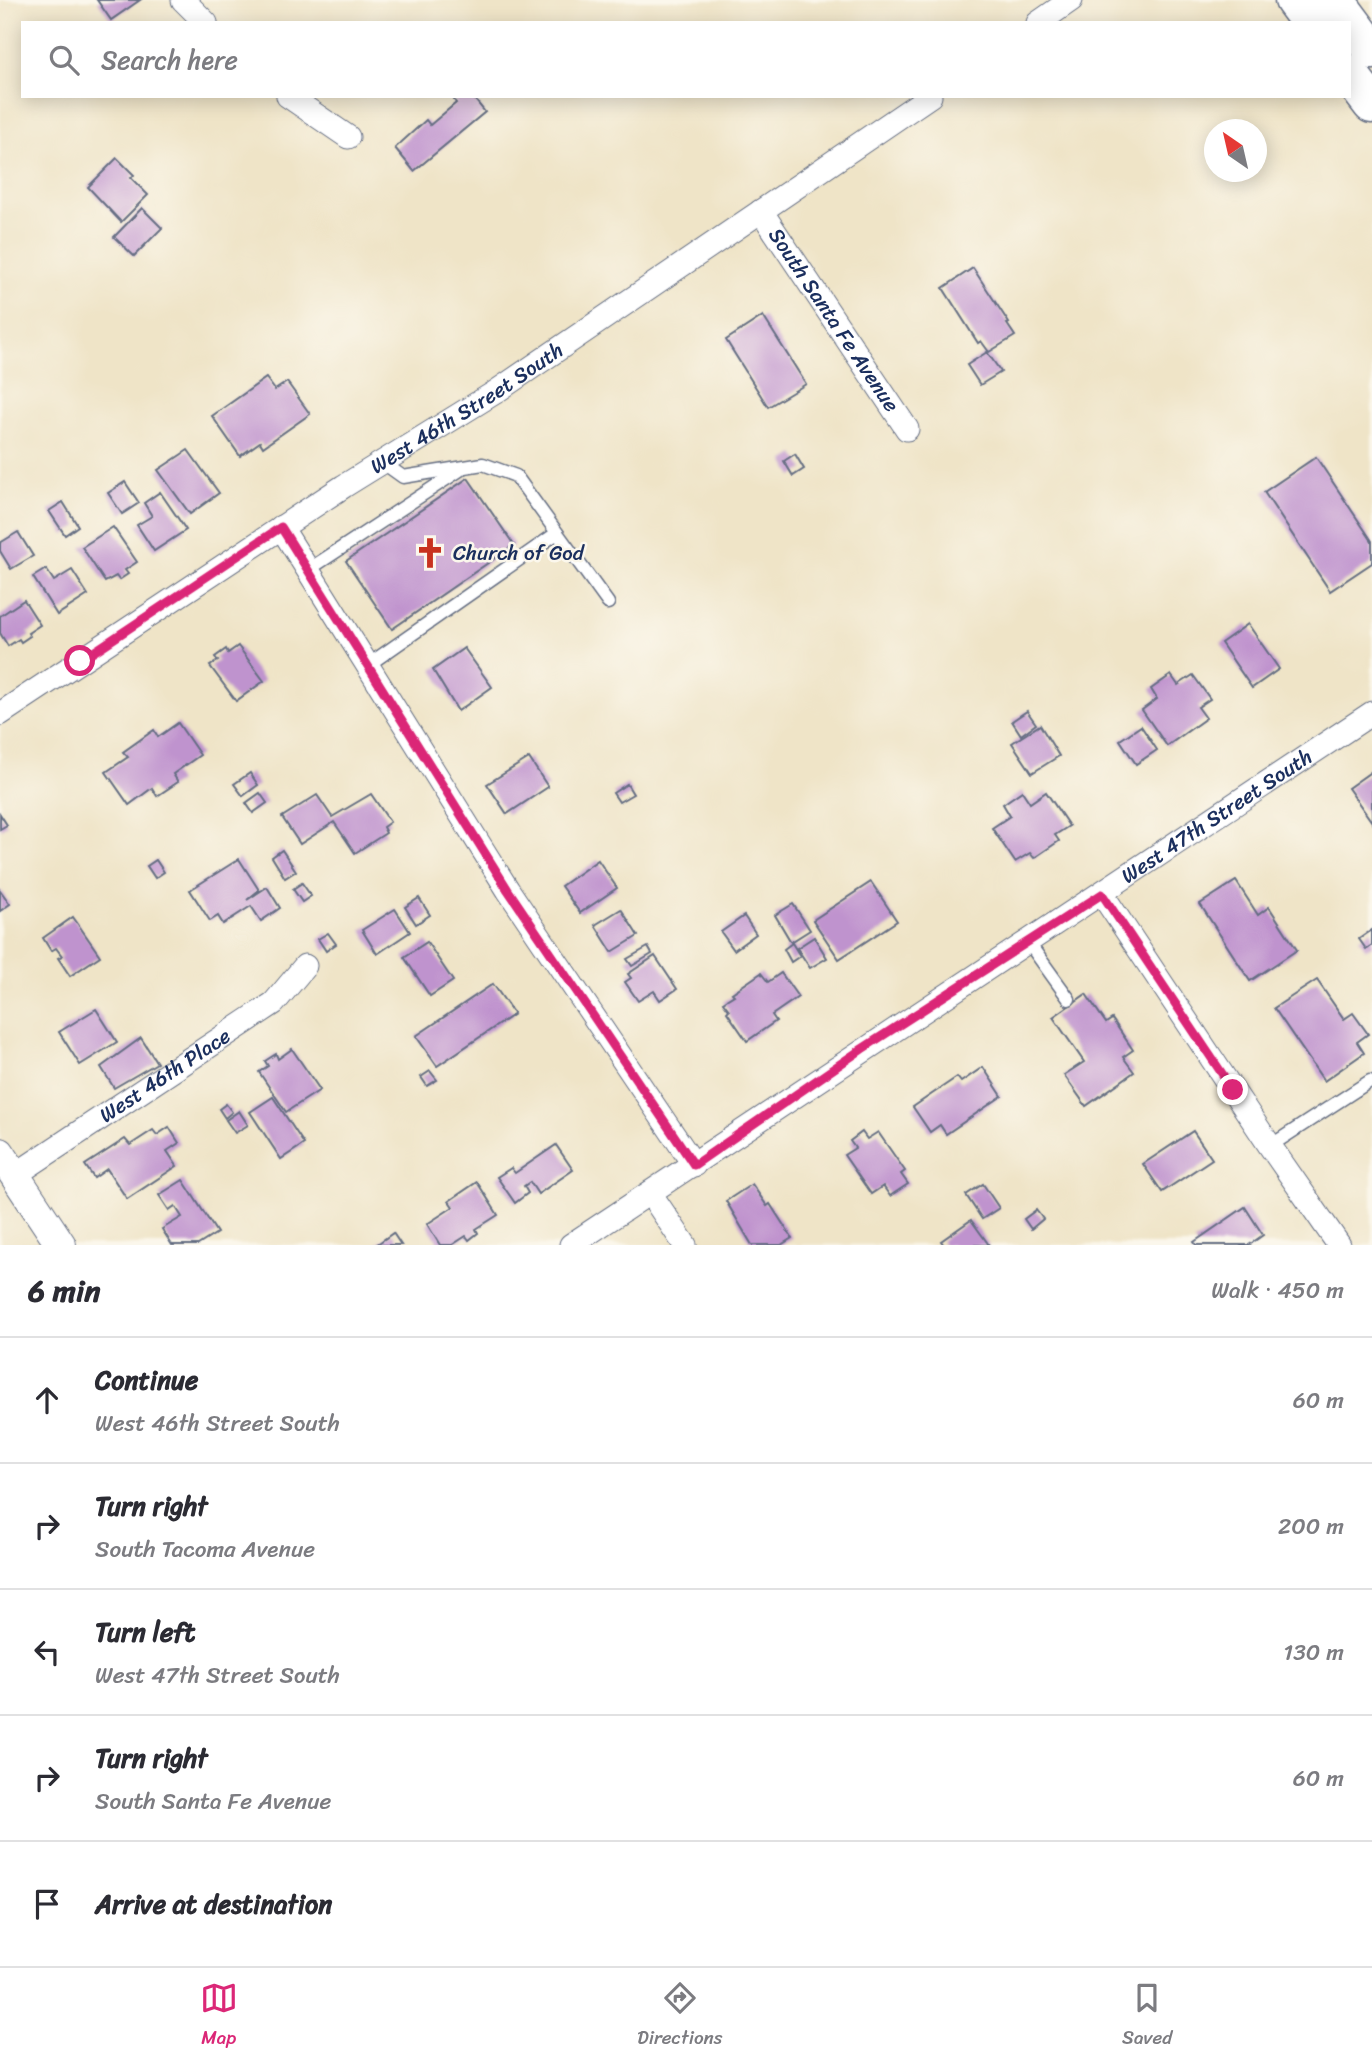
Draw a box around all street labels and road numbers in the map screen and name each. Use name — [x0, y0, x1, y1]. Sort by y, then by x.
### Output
street label: South Santa Fe Avenue — [758, 220, 910, 420]
street label: West 46th Street South — [362, 332, 571, 485]
street label: West 47th Street South — [1113, 739, 1320, 894]
street label: West 46th Place — [91, 1017, 239, 1133]

